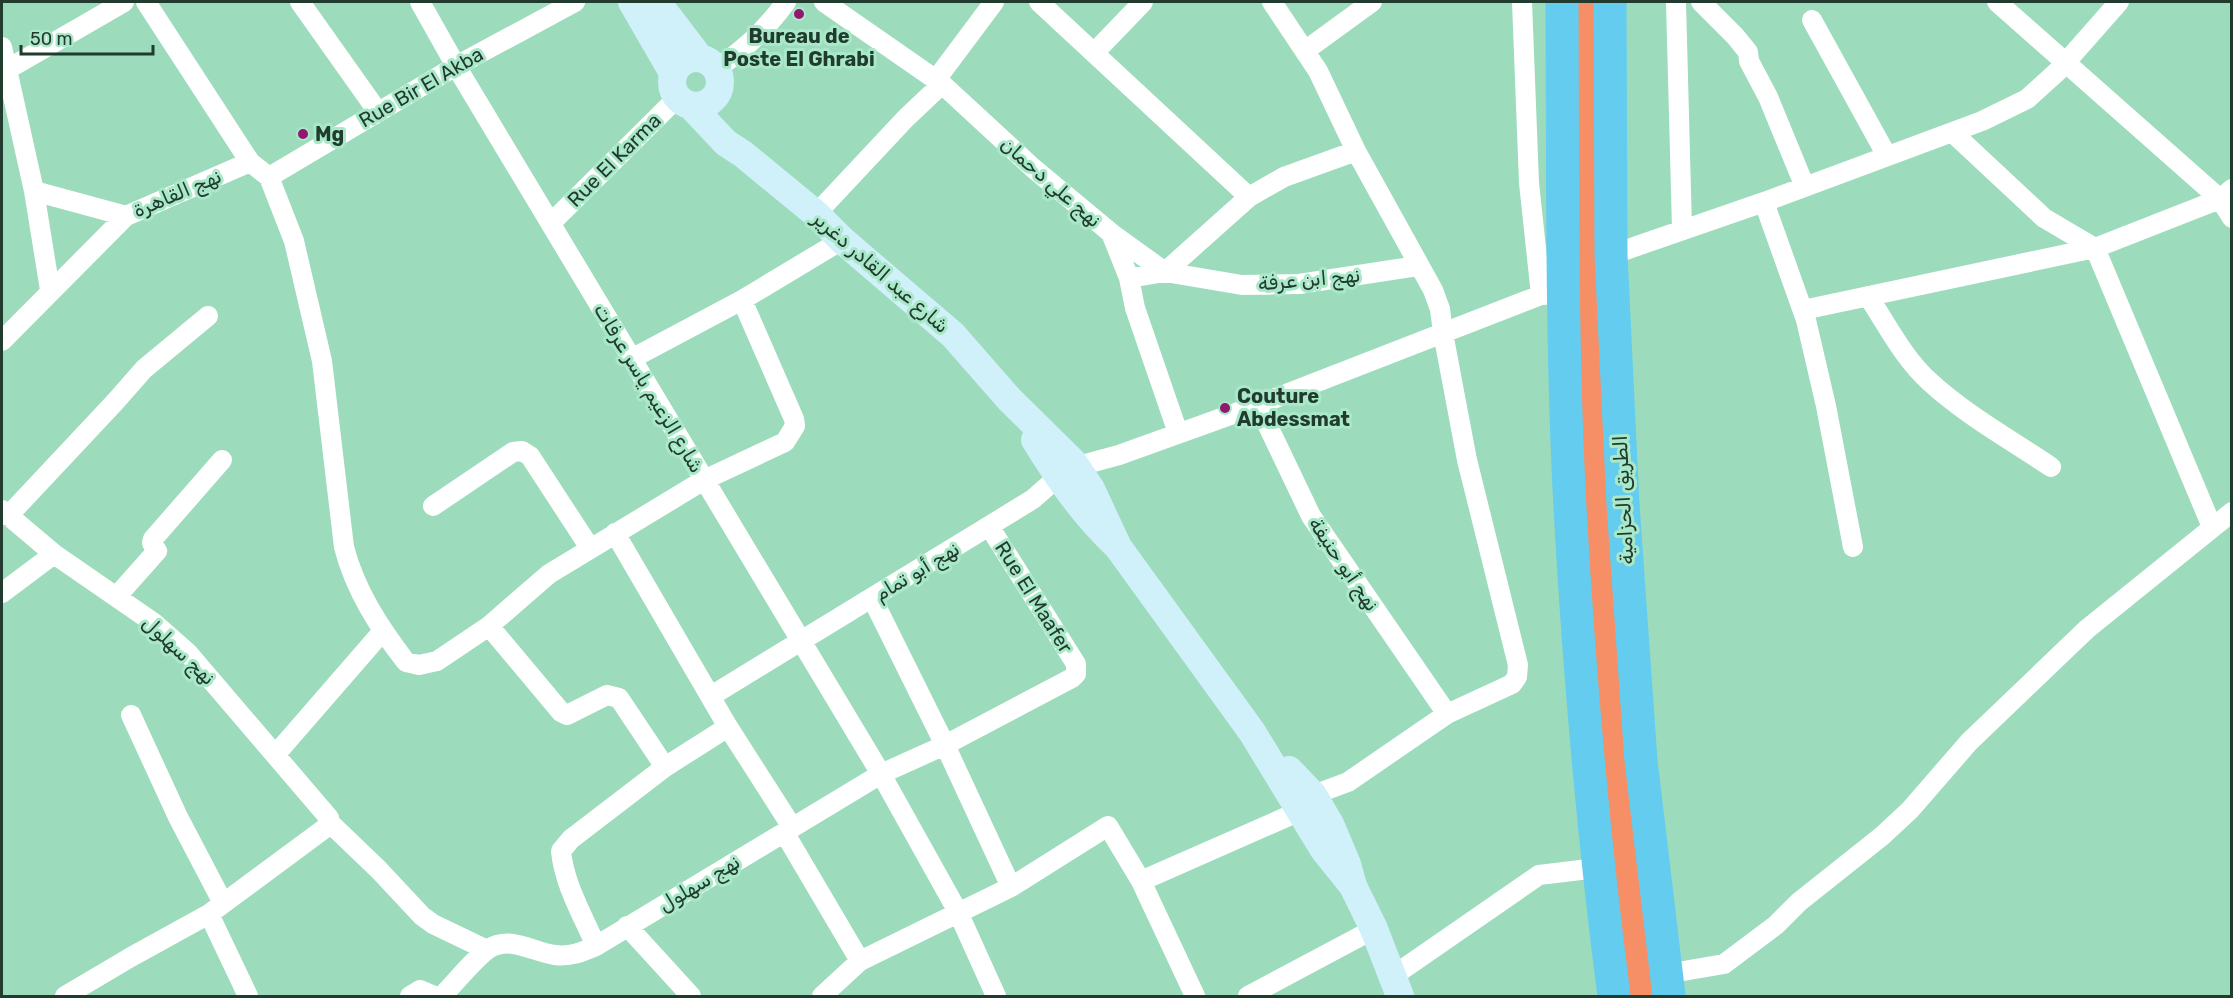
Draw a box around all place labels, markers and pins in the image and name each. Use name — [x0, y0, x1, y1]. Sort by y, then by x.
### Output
marker: Bureau de Poste El Ghrabi — [792, 7, 806, 21]
place label: Bureau de Poste El Ghrabi — [723, 24, 875, 71]
place label: Mg — [315, 122, 344, 146]
marker: Mg — [296, 127, 310, 141]
place label: Couture Abdessmat — [1237, 384, 1350, 431]
marker: Couture Abdessmat — [1218, 401, 1232, 415]

